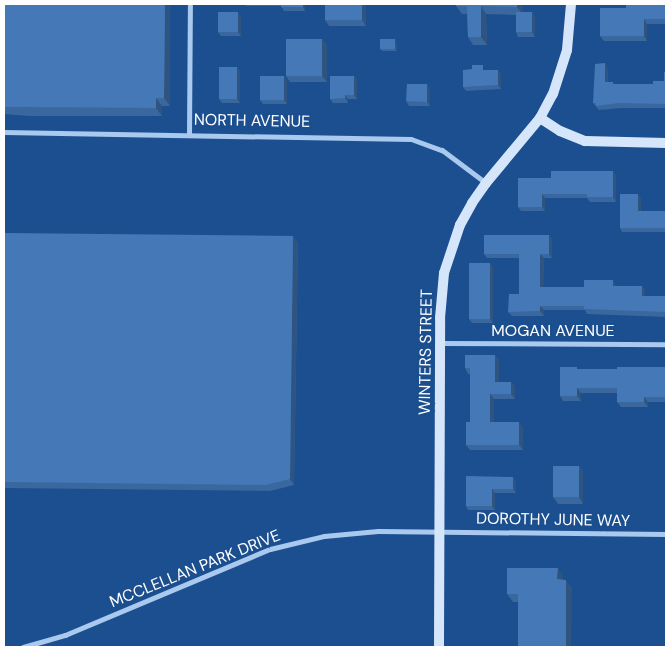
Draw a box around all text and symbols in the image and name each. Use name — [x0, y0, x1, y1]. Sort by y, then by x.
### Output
street label: NORTH AVENUE — [194, 110, 310, 132]
street label: WINTERS STREET — [415, 289, 437, 415]
street label: MOGAN AVENUE — [491, 321, 615, 341]
street label: DOROTHY JUNE WAY — [476, 509, 630, 531]
street label: MCCLELLAN PARK DRIVE — [107, 526, 283, 612]

